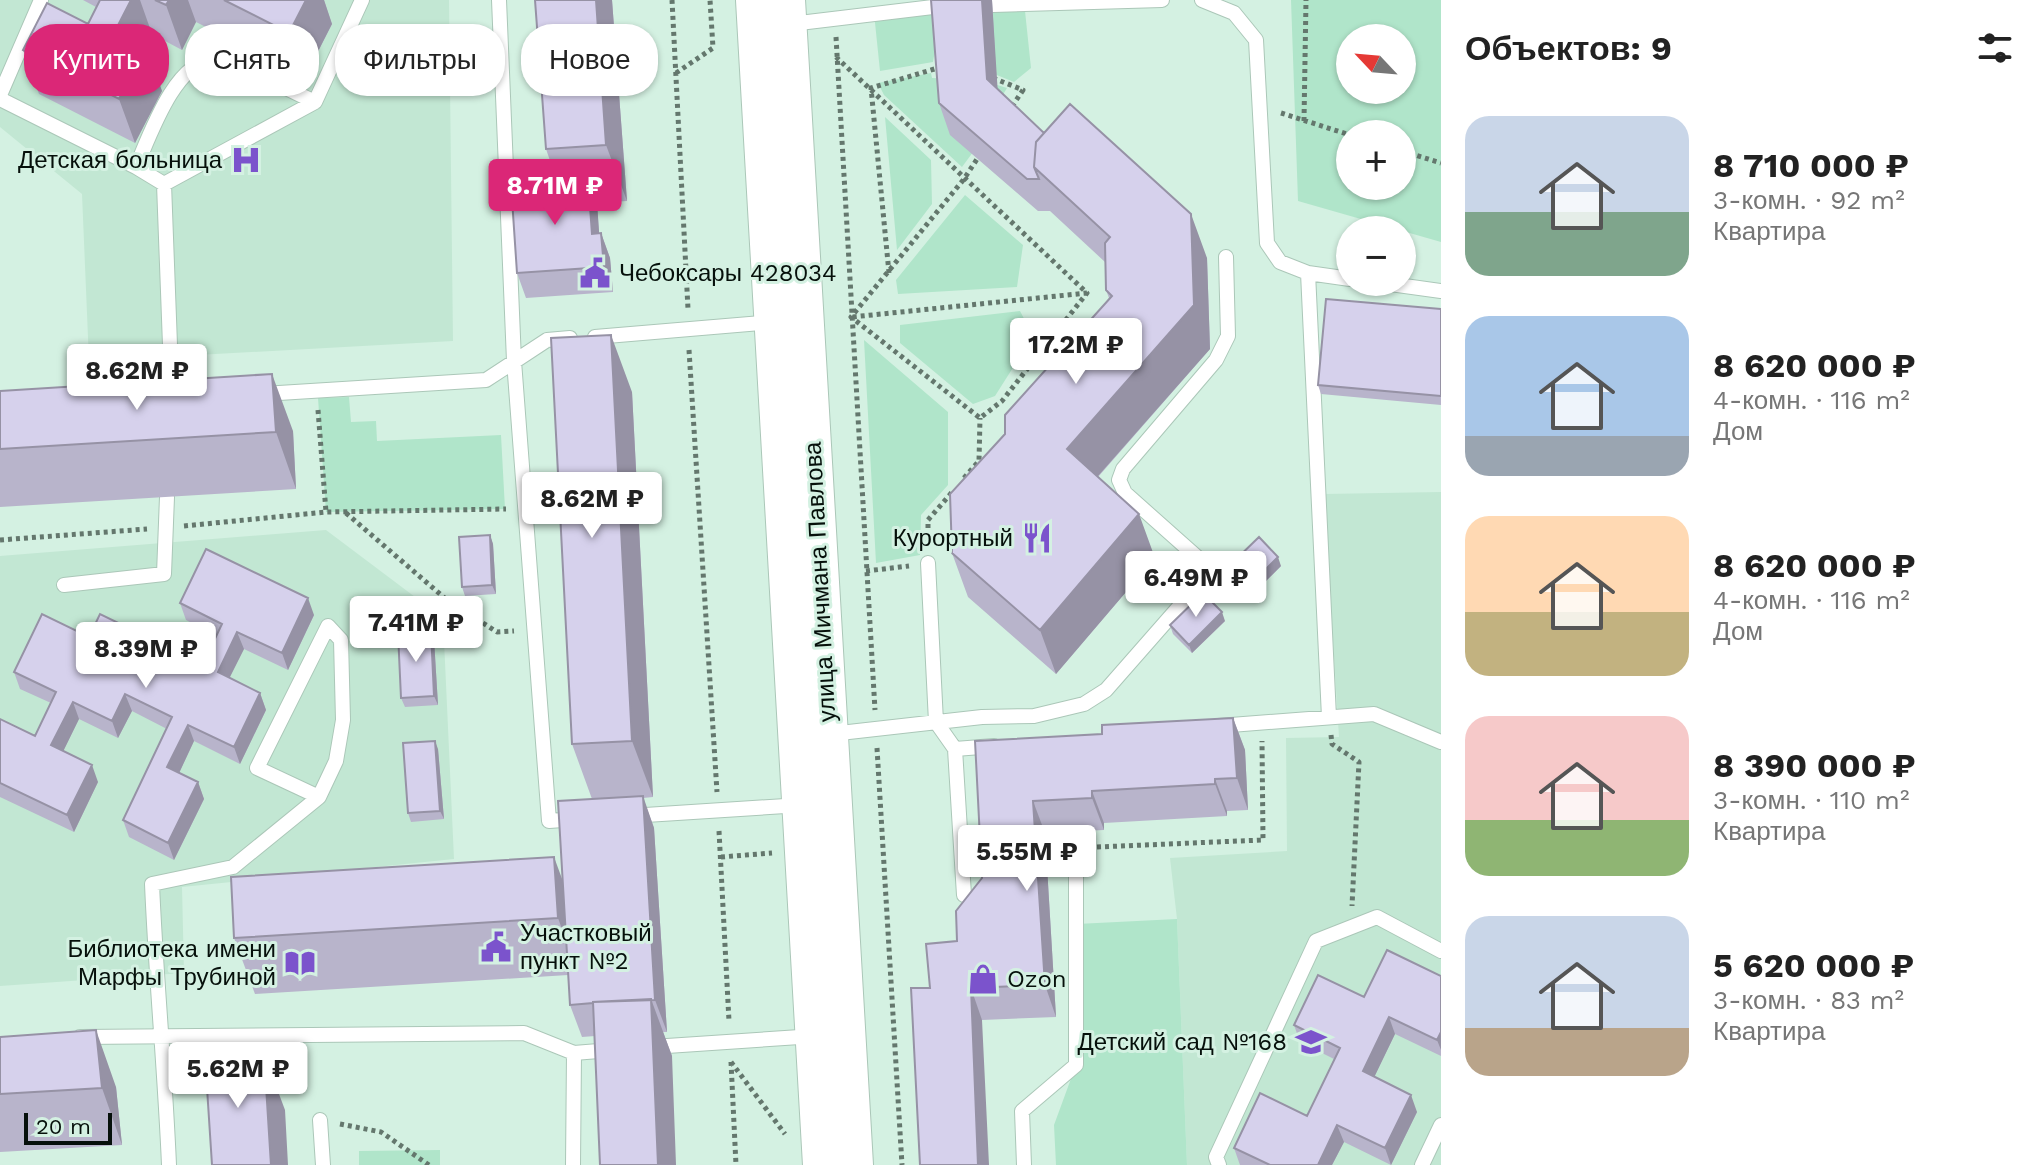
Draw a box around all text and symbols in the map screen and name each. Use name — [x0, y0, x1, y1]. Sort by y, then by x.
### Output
chip: Купить — [24, 24, 169, 96]
chip: Снять — [185, 24, 319, 96]
chip: Фильтры — [335, 24, 505, 96]
chip: Новое — [521, 24, 658, 96]
north arrow — [1336, 24, 1416, 104]
map controls — [1336, 24, 1416, 296]
icon: filters — [1973, 26, 2017, 70]
text: Объектов: 9 — [1465, 28, 1672, 68]
button: + — [1336, 120, 1416, 200]
hospital icon: Детская больница — [229, 143, 263, 177]
text: 8 710 000 ₽ — [1713, 145, 1909, 185]
place label: Детская больница — [18, 146, 223, 174]
icon: home — [1529, 148, 1625, 244]
pin: 8.71M ₽ — [481, 159, 629, 227]
text: 8.71M ₽ — [507, 170, 603, 200]
text: 3-комн. · 92 m² — [1713, 185, 1905, 215]
button: − — [1336, 216, 1416, 296]
text: Квартира — [1713, 216, 1825, 246]
public building icon: Чебоксары 428034 — [578, 256, 612, 290]
place label: Чебоксары 428034 — [619, 259, 837, 287]
pin: 17.2M ₽ — [1002, 318, 1150, 386]
text: 17.2M ₽ — [1028, 329, 1124, 359]
pin: 8.62M ₽ — [63, 344, 211, 412]
text: 8 620 000 ₽ — [1713, 345, 1916, 385]
icon: home — [1529, 348, 1625, 444]
text: 8.62M ₽ — [85, 355, 189, 385]
text: 4-комн. · 116 m² — [1713, 385, 1910, 415]
text: Дом — [1713, 416, 1763, 446]
street label: улица Мичмана Павлова — [799, 440, 841, 723]
pin: 8.62M ₽ — [518, 472, 666, 540]
text: 8.62M ₽ — [540, 483, 644, 513]
restaurant icon: Курортный — [1020, 521, 1054, 555]
place label: Курортный — [893, 524, 1013, 552]
text: 8 620 000 ₽ — [1713, 545, 1916, 585]
icon: home — [1529, 548, 1625, 644]
pin: 6.49M ₽ — [1122, 551, 1270, 619]
text: 6.49M ₽ — [1143, 562, 1249, 592]
text: 4-комн. · 116 m² — [1713, 585, 1910, 615]
pin: 7.41M ₽ — [342, 596, 490, 664]
text: 7.41M ₽ — [368, 607, 464, 637]
text: Дом — [1713, 616, 1763, 646]
pin: 8.39M ₽ — [72, 622, 220, 690]
text: 8.39M ₽ — [94, 633, 198, 663]
text: 8 390 000 ₽ — [1713, 745, 1916, 785]
icon: home — [1529, 748, 1625, 844]
text: 3-комн. · 110 m² — [1713, 785, 1909, 815]
text: Квартира — [1713, 816, 1825, 846]
pin: 5.55M ₽ — [953, 825, 1101, 893]
text: 5.55M ₽ — [976, 836, 1078, 866]
place label: Участковый пункт №2 — [520, 919, 652, 975]
public building icon: Участковый пункт №2 — [479, 930, 513, 964]
place label: Библиотека имени Марфы Трубиной — [67, 935, 276, 991]
text: 5 620 000 ₽ — [1713, 945, 1914, 985]
library icon: Библиотека имени Марфы Трубиной — [283, 946, 317, 980]
icon: home — [1529, 948, 1625, 1044]
shop icon: Ozon — [966, 962, 1000, 996]
place label: Ozon — [1007, 965, 1067, 993]
text: 3-комн. · 83 m² — [1713, 985, 1904, 1015]
text: Квартира — [1713, 1016, 1825, 1046]
school or university icon: Детский сад №168 — [1294, 1025, 1328, 1059]
place label: Детский сад №168 — [1077, 1028, 1287, 1056]
pin: 5.62M ₽ — [164, 1042, 312, 1110]
text: 5.62M ₽ — [186, 1053, 290, 1083]
scale bar — [24, 1109, 112, 1145]
text: 20 m — [36, 1114, 91, 1139]

